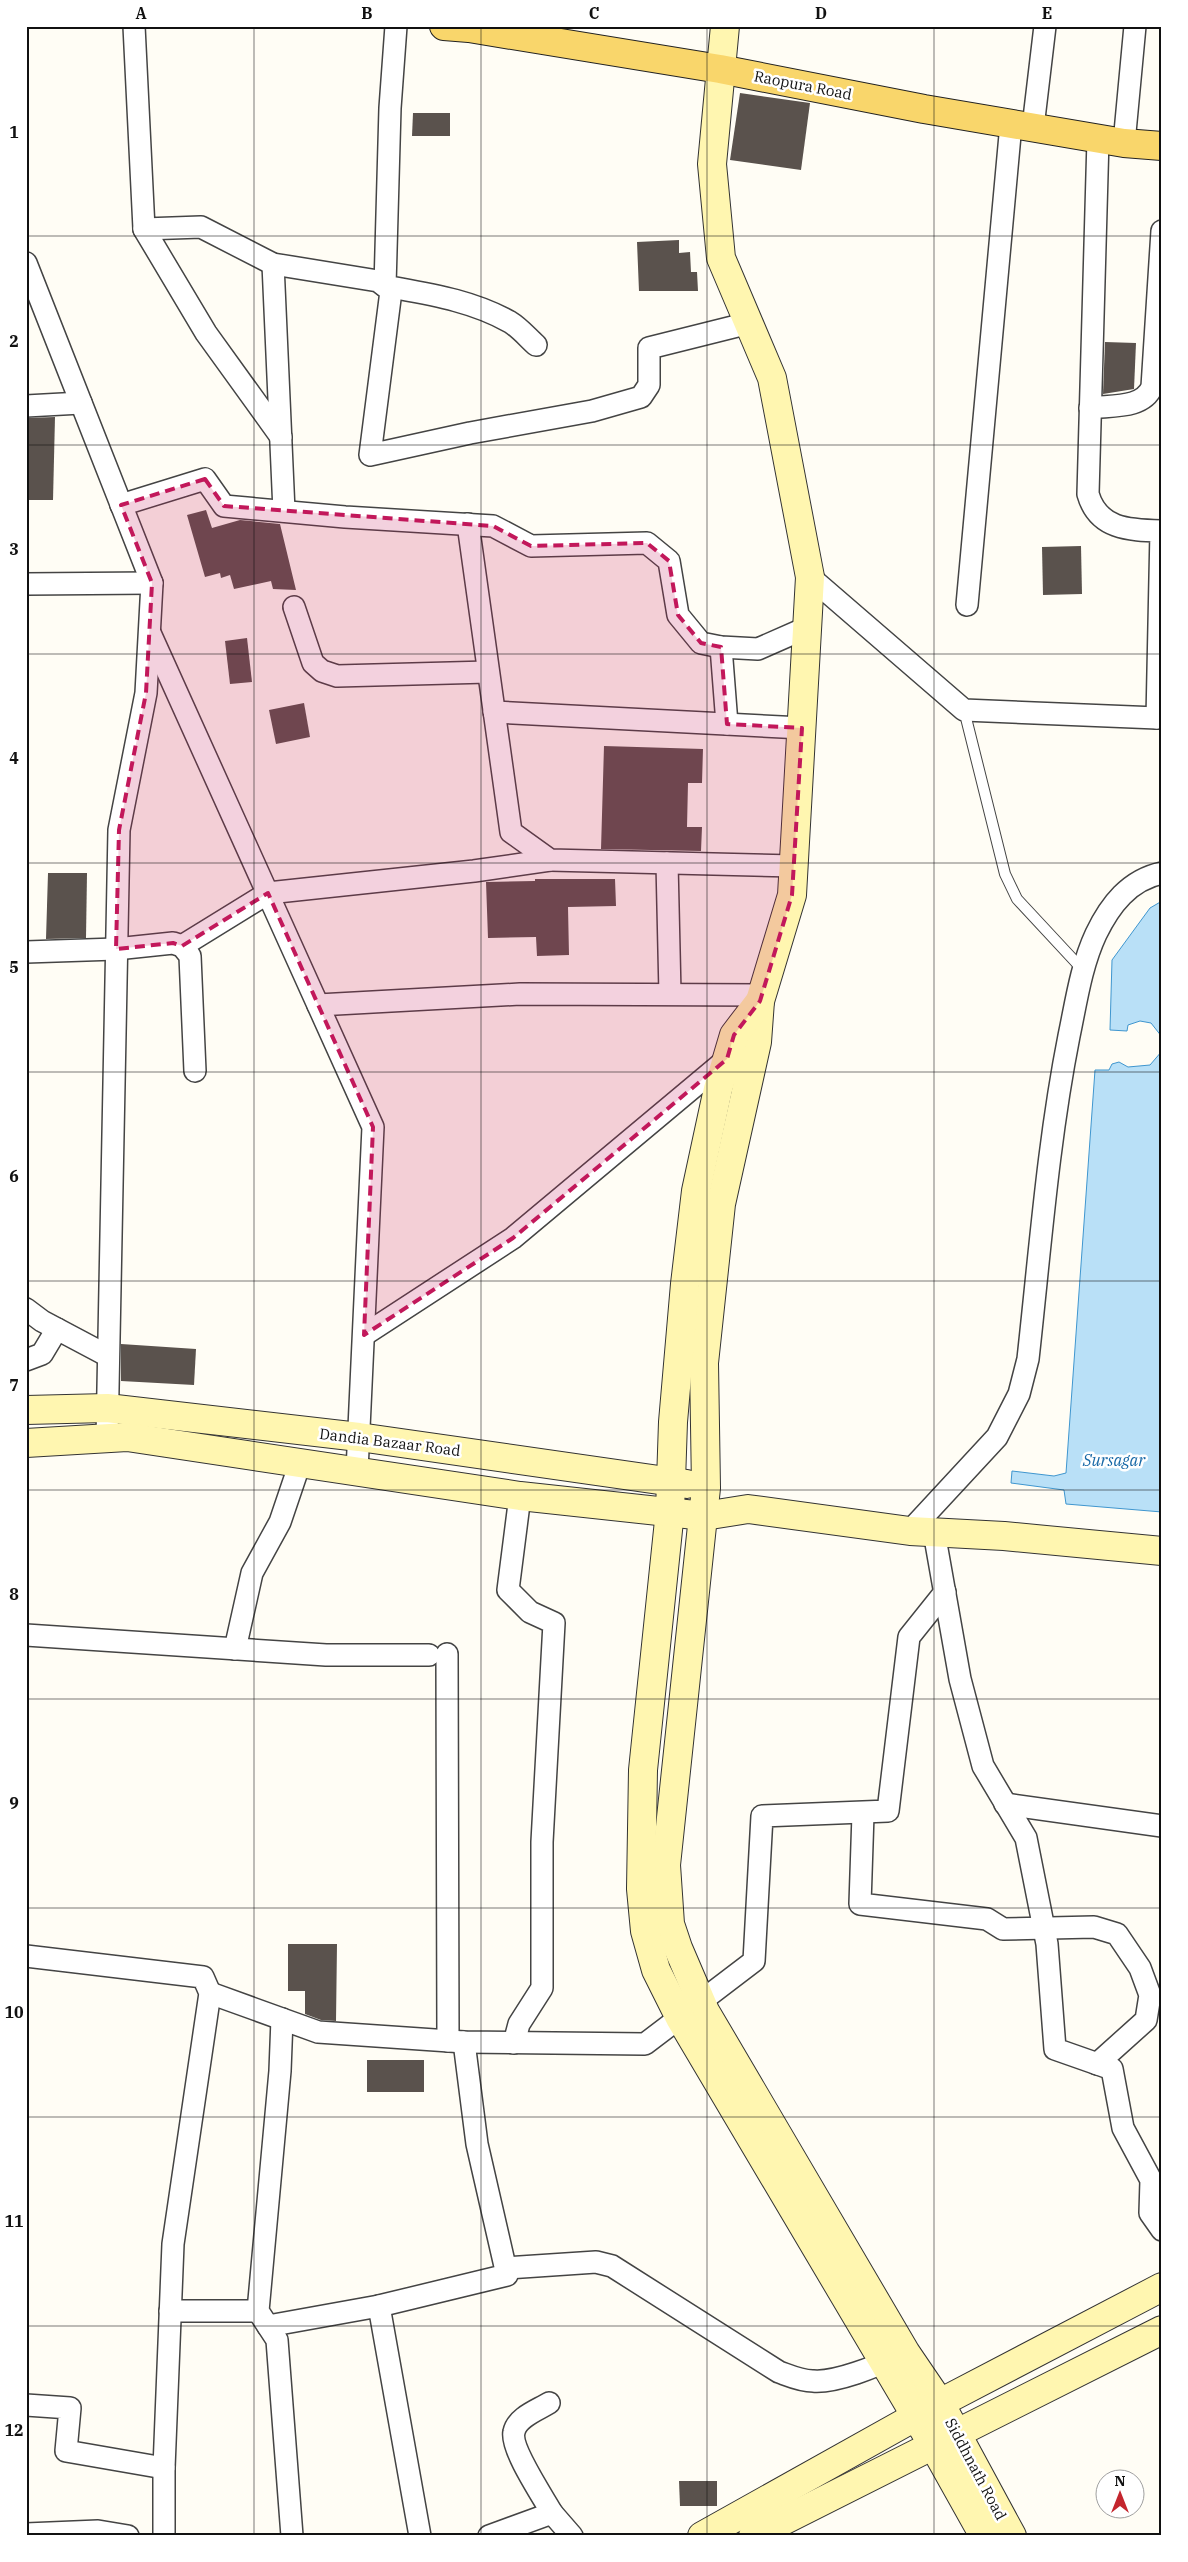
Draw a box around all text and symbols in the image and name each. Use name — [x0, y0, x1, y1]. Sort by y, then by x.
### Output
text: A — [135, 3, 147, 23]
text: B — [361, 3, 373, 23]
text: C — [589, 3, 599, 23]
text: D — [815, 3, 827, 23]
text: E — [1042, 3, 1052, 23]
street label: Raopura Road — [752, 66, 854, 104]
text: 1 — [9, 122, 19, 142]
text: 2 — [9, 331, 19, 351]
text: 3 — [9, 539, 19, 559]
text: 4 — [9, 748, 19, 768]
text: 5 — [9, 957, 19, 977]
text: 6 — [9, 1166, 19, 1186]
text: 7 — [9, 1375, 19, 1395]
street label: Dandia Bazaar Road — [318, 1424, 462, 1460]
water label: Sursagar — [1082, 1450, 1146, 1470]
text: 8 — [9, 1584, 19, 1604]
text: 9 — [9, 1793, 19, 1813]
text: 10 — [4, 2002, 24, 2022]
text: 11 — [4, 2211, 24, 2231]
street label: Siddhnath Road — [941, 2415, 1011, 2523]
text: 12 — [4, 2420, 24, 2440]
north arrow — [1096, 2470, 1146, 2520]
text: N — [1114, 2472, 1126, 2490]

